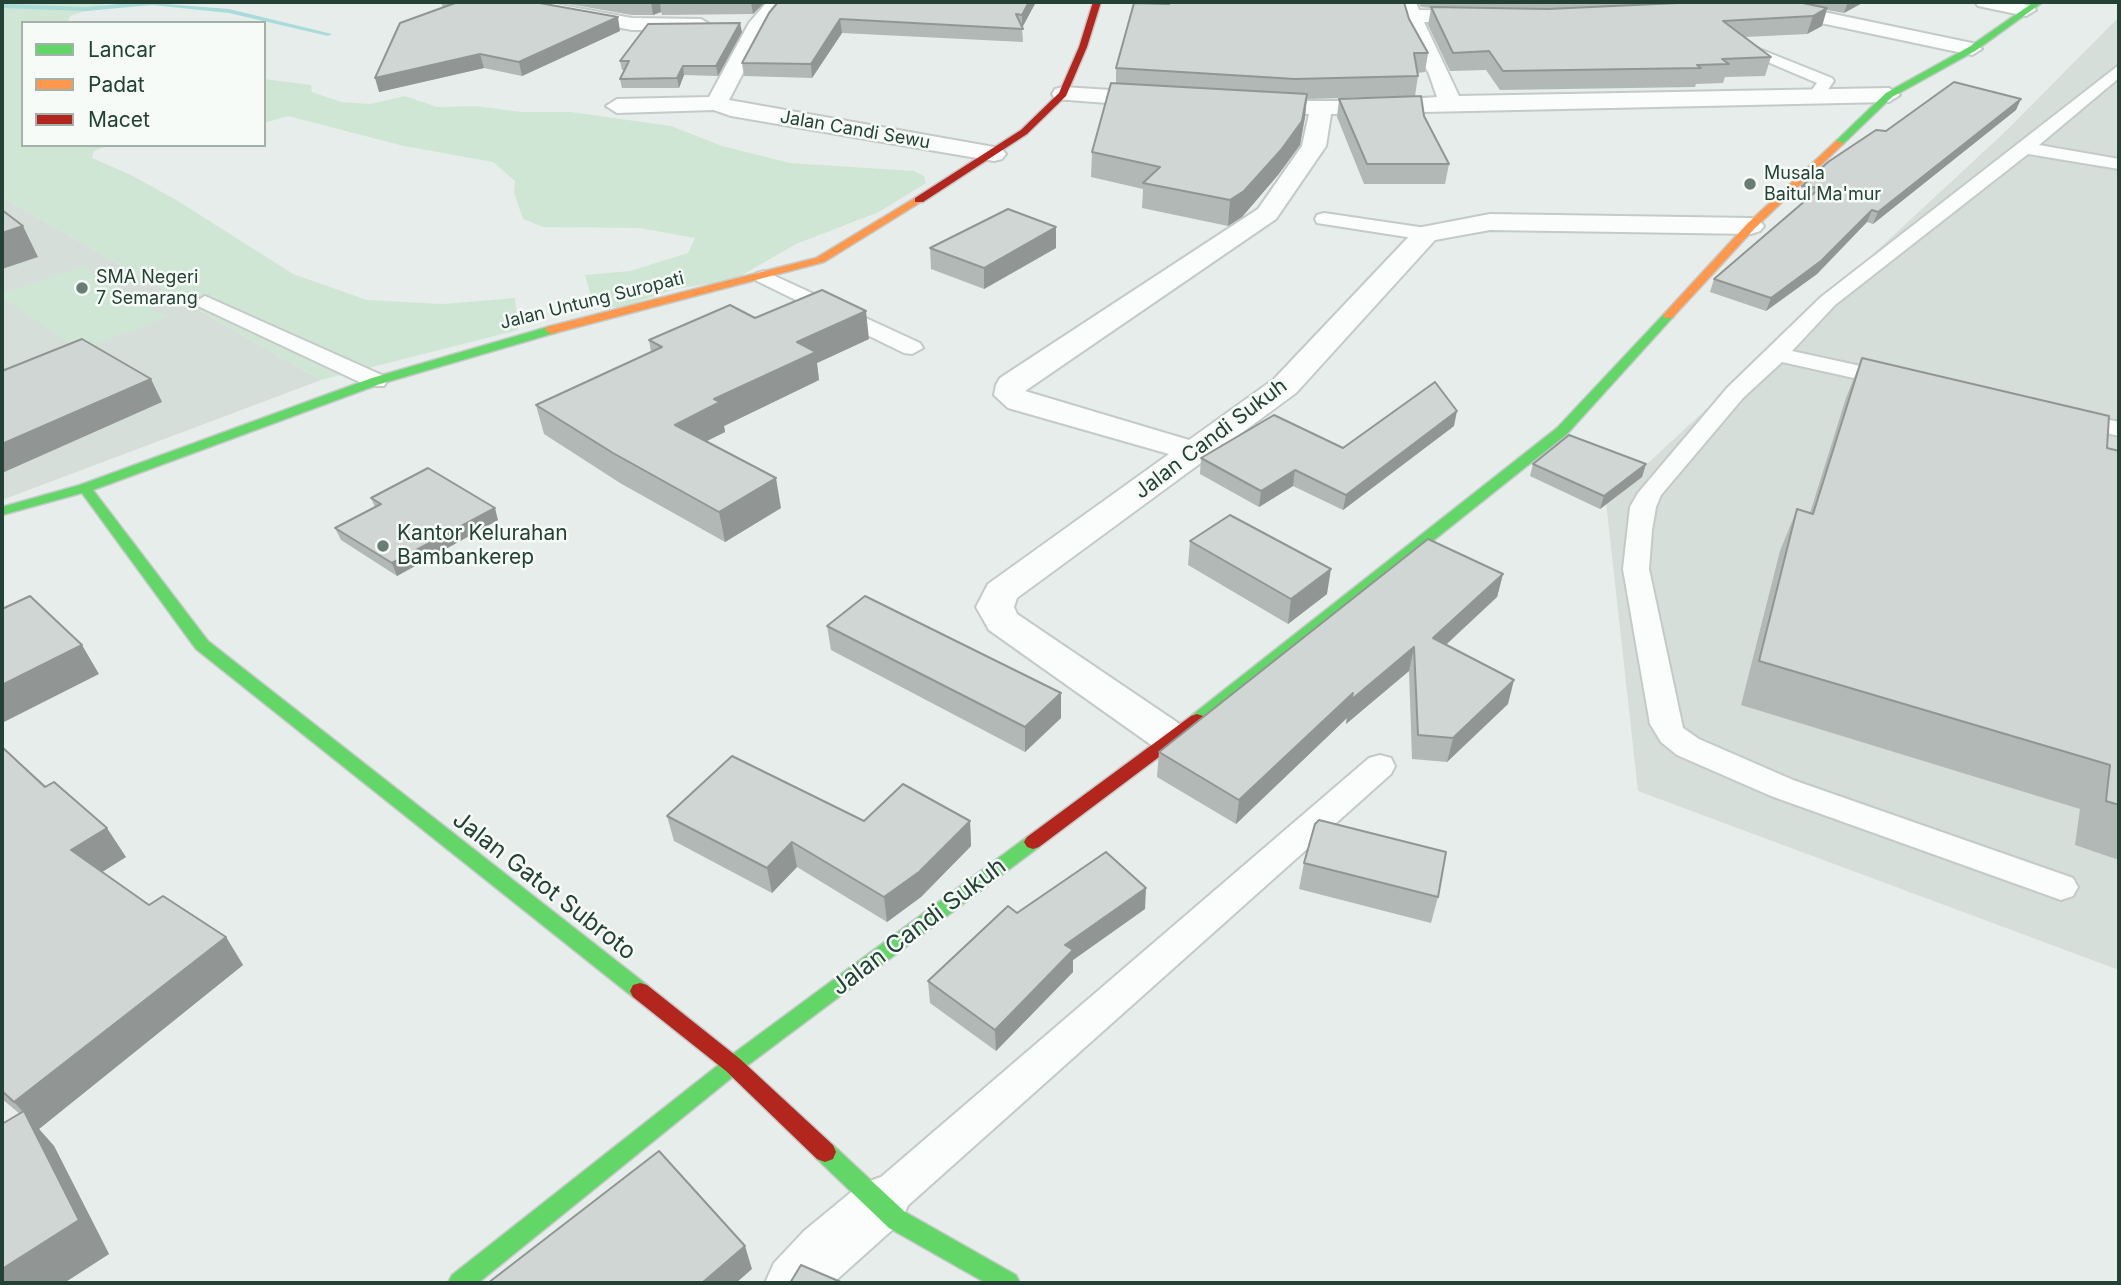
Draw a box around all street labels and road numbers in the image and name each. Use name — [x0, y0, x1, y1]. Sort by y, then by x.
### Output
street label: Jalan Candi Sewu — [778, 106, 932, 154]
street label: Jalan Untung Suropati — [498, 268, 686, 334]
street label: Jalan Candi Sukuh — [1130, 373, 1292, 505]
street label: Jalan Gatot Subroto — [447, 805, 641, 967]
street label: Jalan Candi Sukuh — [826, 852, 1012, 1002]

